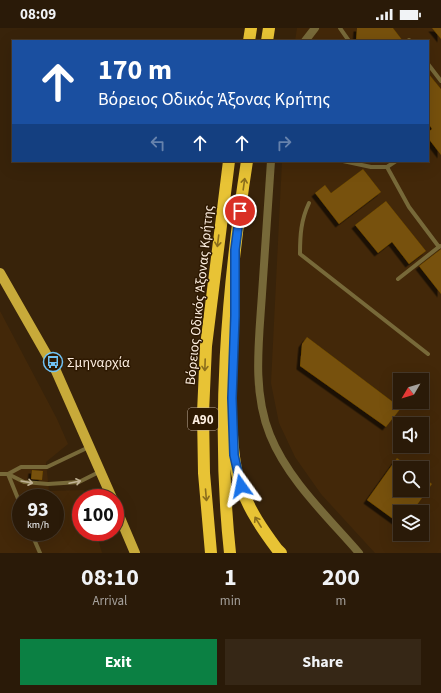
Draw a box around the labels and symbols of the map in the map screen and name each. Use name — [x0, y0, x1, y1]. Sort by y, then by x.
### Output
one-way arrow — [240, 178, 248, 191]
pin — [223, 194, 257, 228]
street label: Βόρειος Οδικός Άξονας Κρήτης — [181, 204, 219, 386]
one-way arrow — [214, 234, 222, 247]
bus stop icon: Σμηναρχία — [42, 351, 64, 373]
place label: Σμηναρχία — [67, 353, 130, 373]
one-way arrow — [201, 358, 209, 371]
north arrow — [393, 373, 429, 409]
road number: Α90 — [188, 408, 218, 430]
position arrow — [220, 465, 262, 507]
one-way arrow — [68, 477, 81, 485]
one-way arrow — [20, 478, 33, 486]
one-way arrow — [202, 488, 209, 501]
speed limit sign: 100 — [72, 489, 124, 541]
one-way arrow — [254, 517, 262, 528]

